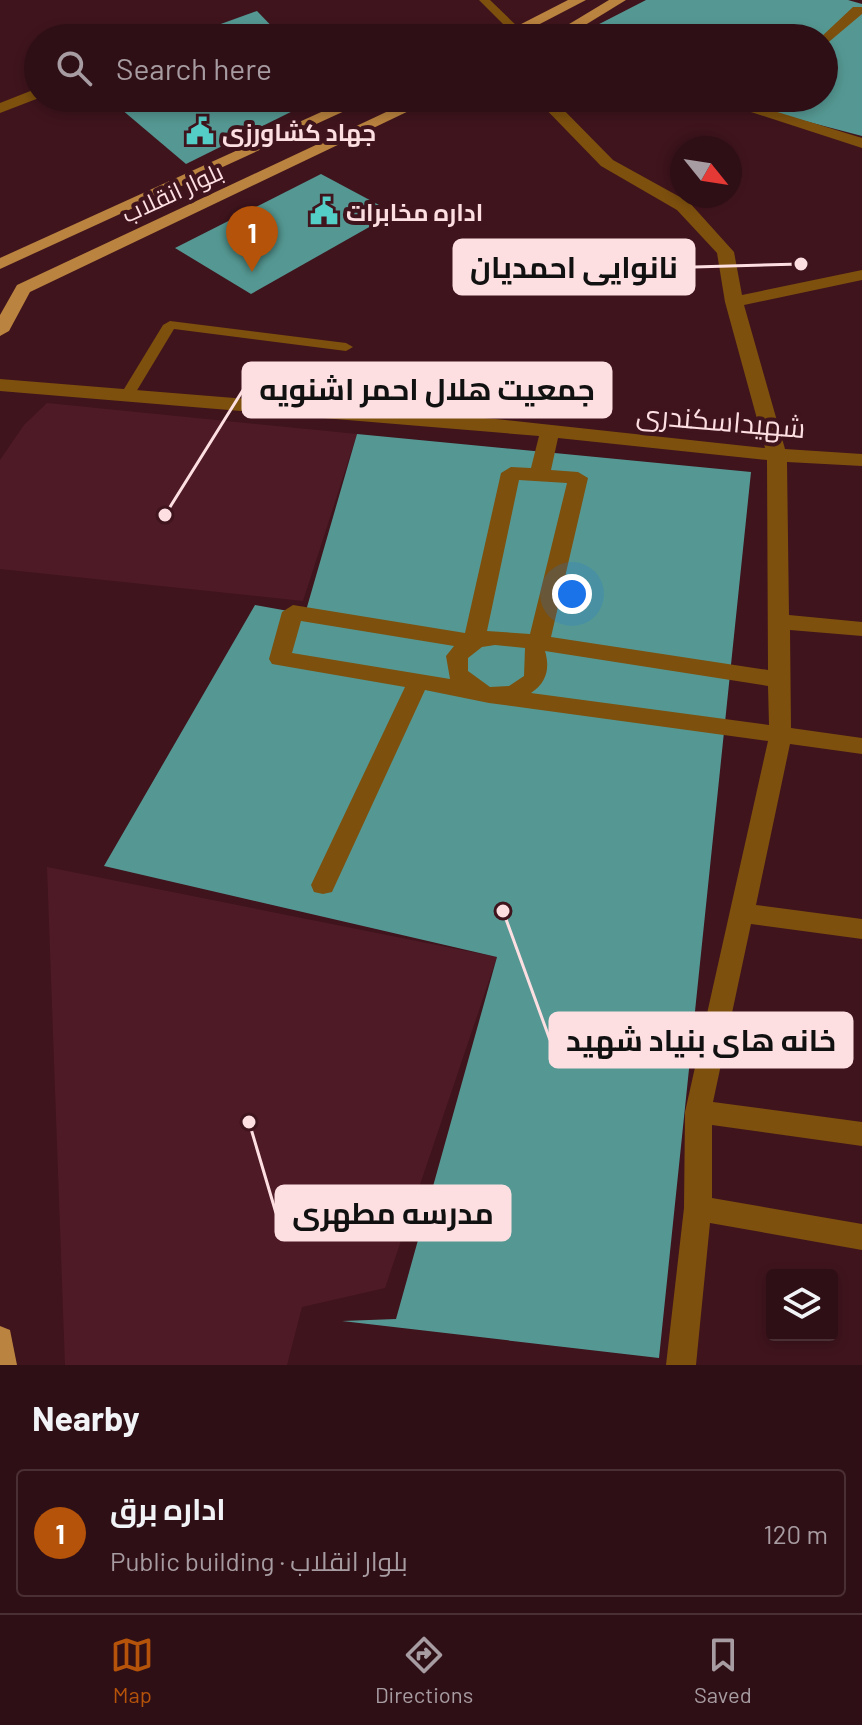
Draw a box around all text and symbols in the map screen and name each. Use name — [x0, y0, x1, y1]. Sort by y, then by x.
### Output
search box — [24, 24, 838, 112]
icon: search — [52, 46, 96, 90]
text: Search here — [116, 50, 272, 86]
public building icon: جهاد کشاورزی — [185, 116, 215, 146]
place label: جهاد کشاورزی — [222, 117, 376, 147]
north arrow — [670, 136, 742, 208]
street label: بلوار انقلاب — [117, 156, 227, 228]
public building icon: اداره مخابرات — [309, 196, 339, 226]
place label: اداره مخابرات — [346, 197, 483, 227]
pin: 1 — [226, 206, 278, 272]
callout: نانوایی احمدیان — [454, 240, 694, 294]
text: نانوایی احمدیان — [470, 248, 678, 286]
callout: جمعیت هلال احمر اشنویه — [243, 363, 611, 417]
text: جمعیت هلال احمر اشنویه — [259, 370, 595, 408]
street label: شهیداسکندری — [635, 396, 807, 445]
your location — [552, 574, 592, 614]
callout: خانه های بنیاد شهید — [550, 1013, 852, 1067]
text: خانه های بنیاد شهید — [566, 1021, 836, 1059]
callout: مدرسه مطهری — [276, 1186, 510, 1240]
text: مدرسه مطهری — [292, 1194, 494, 1232]
map controls — [766, 1269, 838, 1341]
button: layers — [766, 1269, 838, 1341]
text: Nearby — [32, 1397, 140, 1438]
text: اداره برق — [110, 1490, 226, 1526]
text: 1 — [55, 1518, 65, 1549]
text: 120 m — [764, 1518, 828, 1549]
text: Public building · بلوار انقلاب — [110, 1545, 408, 1576]
tab: Map — [110, 1633, 154, 1707]
tab: Directions — [375, 1633, 473, 1707]
tab: Saved — [694, 1633, 752, 1707]

